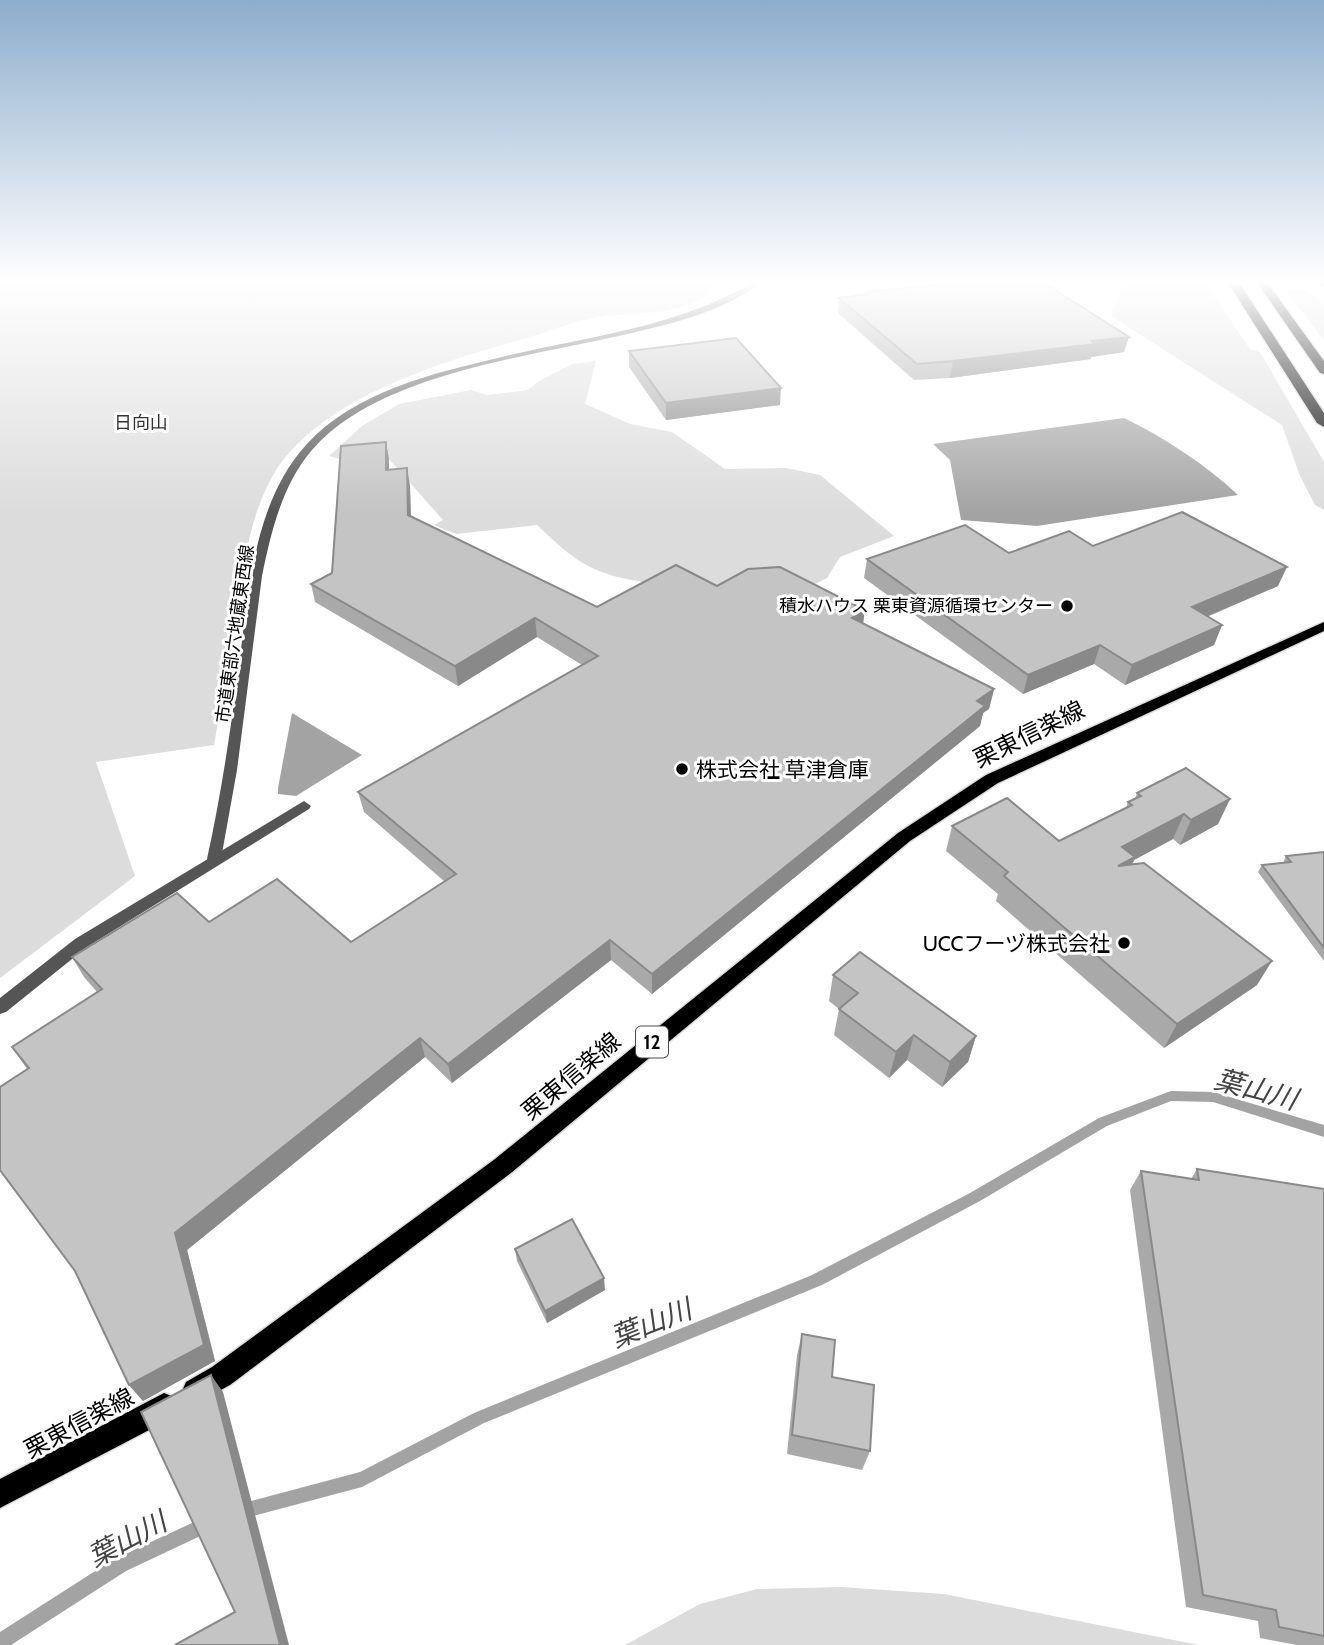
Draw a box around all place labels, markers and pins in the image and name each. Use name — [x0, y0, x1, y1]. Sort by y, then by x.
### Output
place label: 積水ハウス 栗東資源循環センター — [779, 595, 1053, 617]
marker: 積水ハウス 栗東資源循環センター — [1059, 598, 1075, 614]
place label: 株式会社 草津倉庫 — [696, 757, 869, 782]
marker: 株式会社 草津倉庫 — [674, 761, 690, 777]
place label: UCCフーヅ株式会社 — [923, 931, 1110, 956]
marker: UCCフーヅ株式会社 — [1116, 935, 1132, 951]

